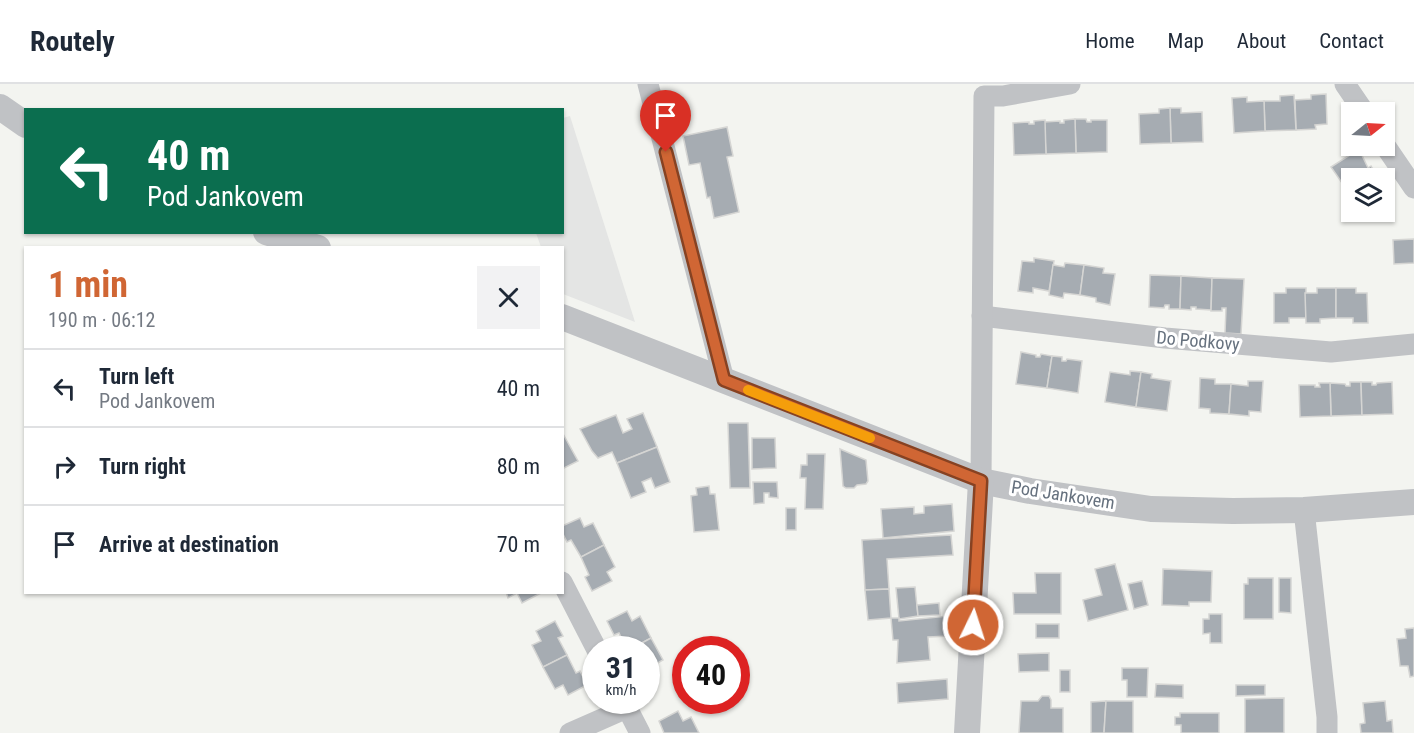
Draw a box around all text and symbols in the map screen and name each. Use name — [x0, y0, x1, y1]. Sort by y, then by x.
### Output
text: Routely — [30, 25, 115, 58]
text: Home — [1085, 29, 1135, 53]
text: Map — [1168, 29, 1204, 53]
text: About — [1237, 29, 1286, 53]
text: Contact — [1319, 29, 1384, 53]
pin — [640, 90, 691, 152]
icon: arrive — [649, 99, 682, 132]
north arrow — [1341, 102, 1395, 156]
map controls — [1341, 102, 1395, 222]
text: 40 m — [147, 131, 230, 180]
icon: left — [48, 132, 126, 210]
button: layers — [1341, 168, 1395, 222]
text: Pod Jankovem — [147, 181, 304, 213]
text: 1 min — [48, 264, 128, 306]
button: close — [477, 266, 540, 329]
text: 190 m · 06:12 — [48, 308, 155, 332]
street label: Do Podkovy — [1156, 326, 1241, 355]
text: Turn left — [99, 364, 174, 389]
icon: left — [48, 372, 81, 405]
text: 40 m — [497, 376, 540, 401]
text: Pod Jankovem — [99, 389, 215, 413]
icon: right — [48, 450, 81, 483]
text: Turn right — [99, 454, 186, 479]
text: 80 m — [497, 454, 540, 479]
street label: Pod Jankovem — [1010, 476, 1116, 513]
icon: arrive — [48, 528, 81, 561]
text: Arrive at destination — [99, 532, 279, 557]
text: 70 m — [497, 532, 540, 557]
position arrow — [941, 593, 1005, 657]
speed limit sign: 40 — [672, 636, 750, 714]
text: 31 — [606, 650, 636, 685]
text: km/h — [606, 681, 636, 699]

